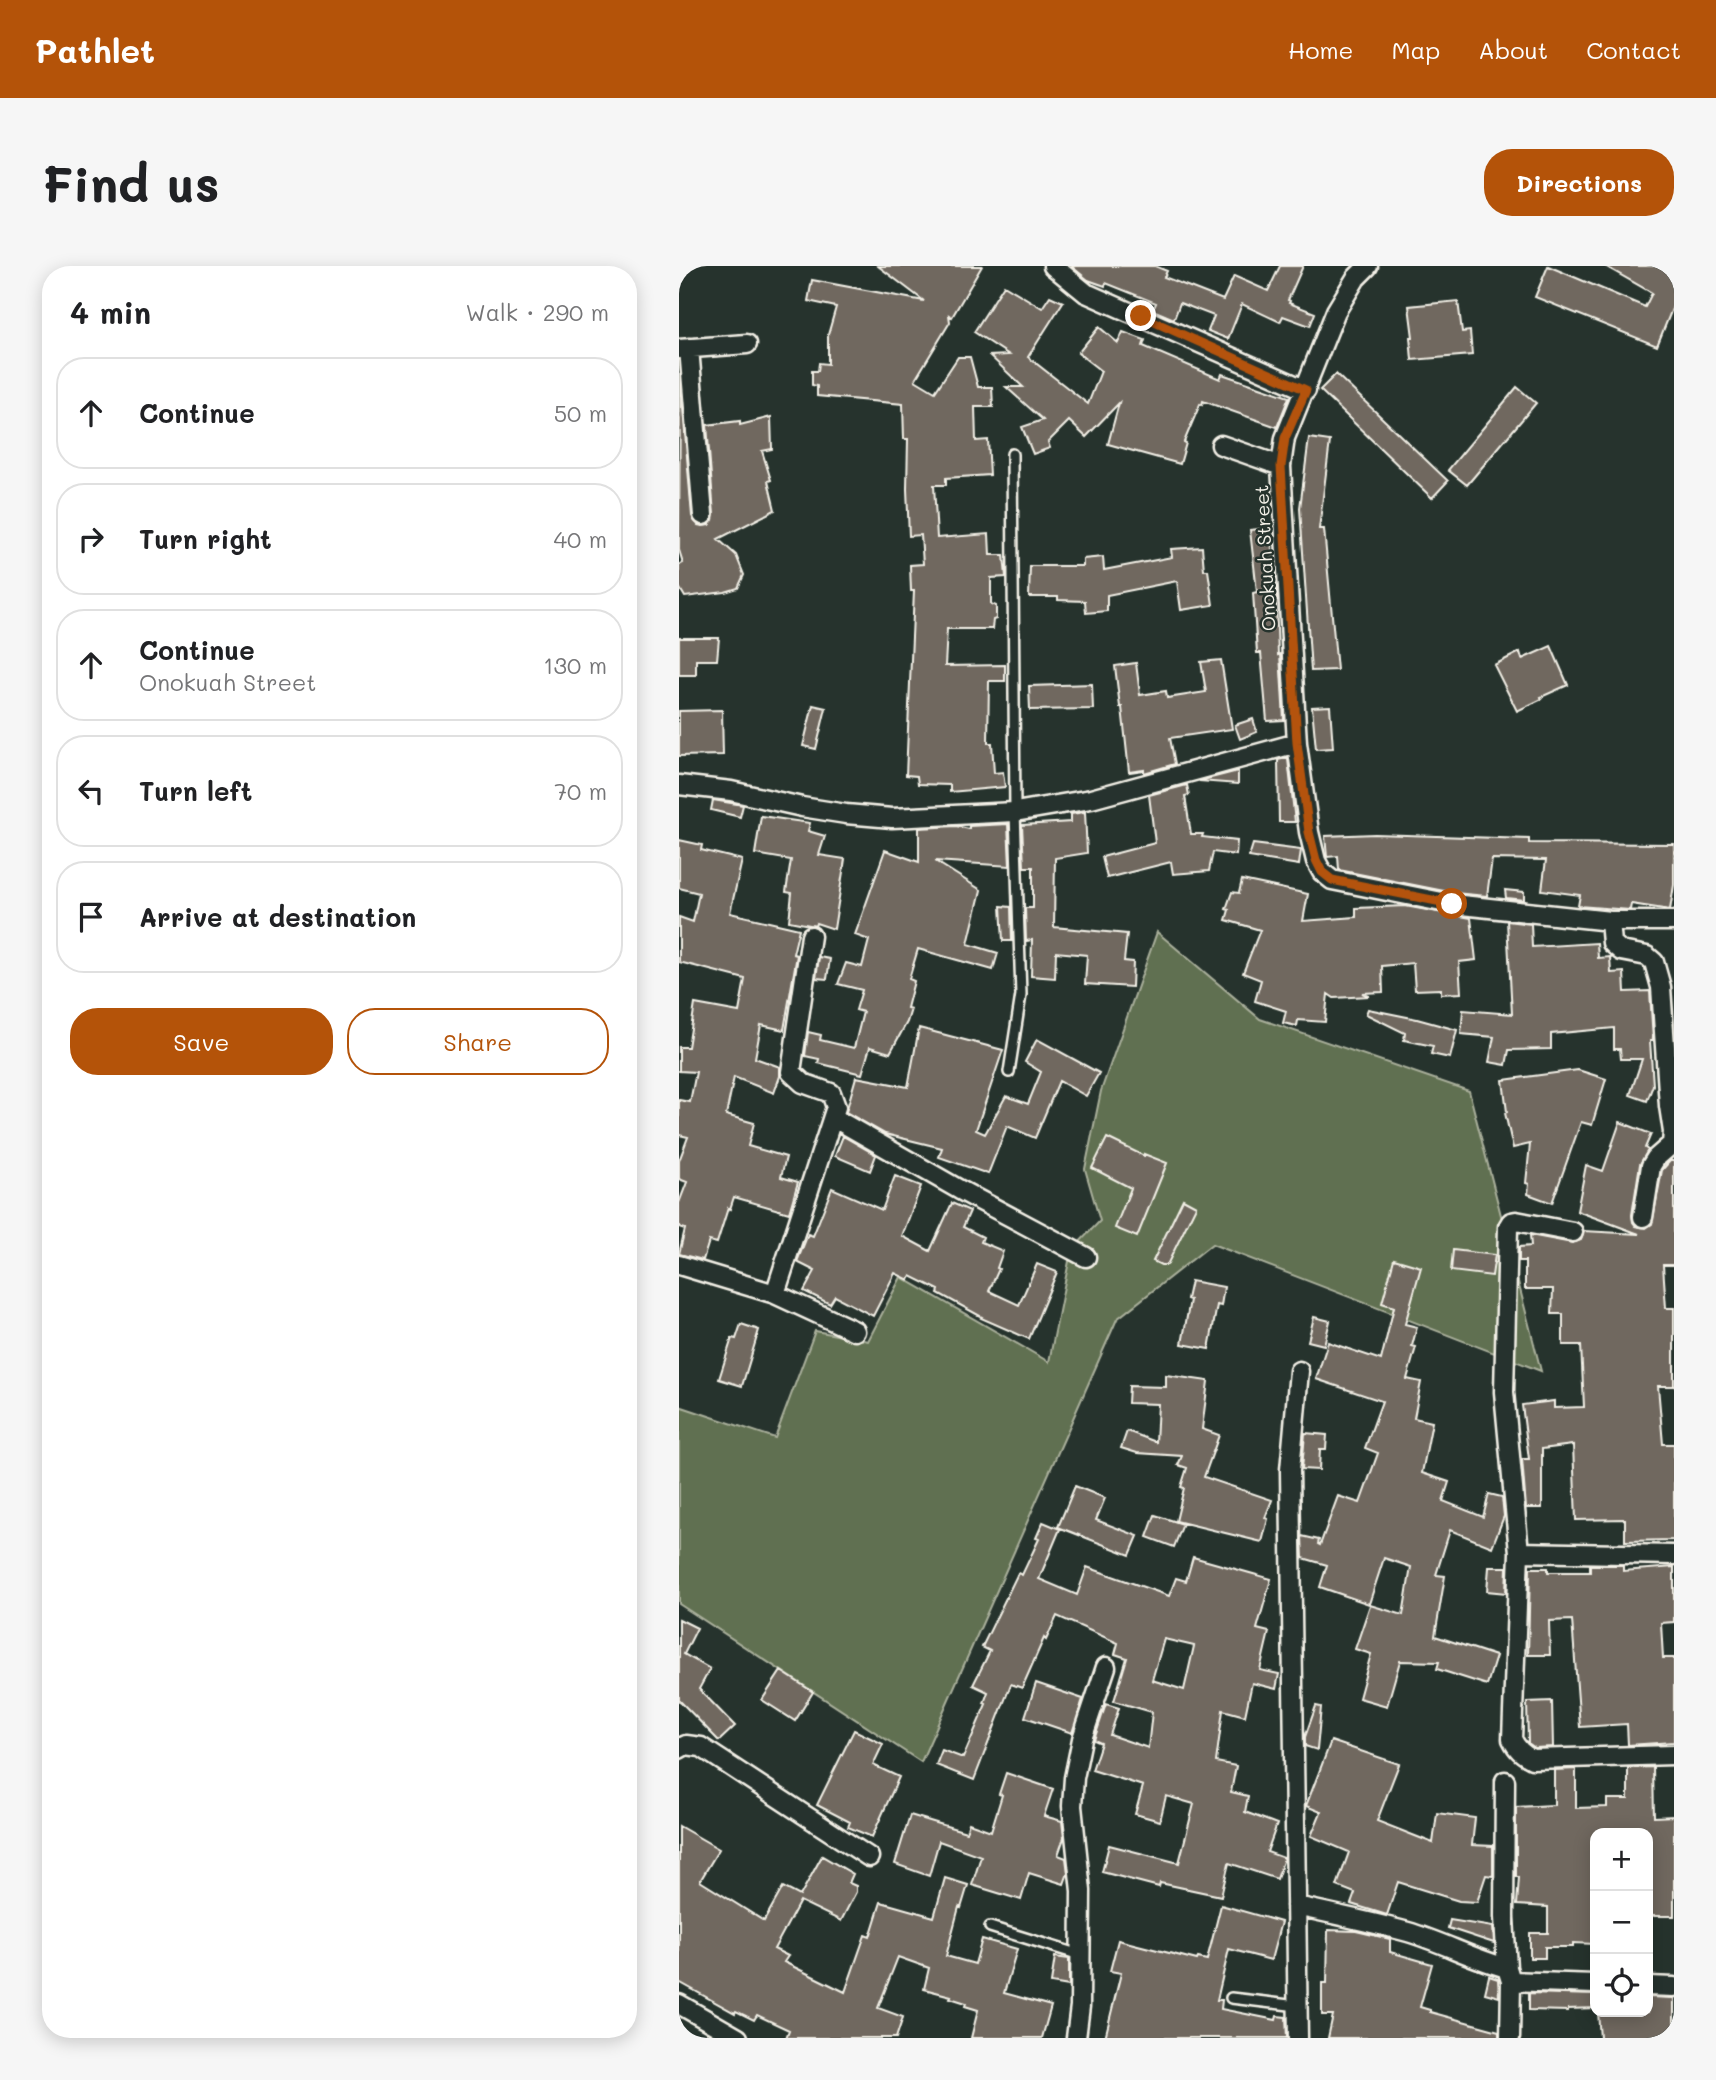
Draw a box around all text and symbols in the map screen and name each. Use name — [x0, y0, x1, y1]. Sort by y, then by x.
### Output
text: Pathlet — [35, 28, 155, 71]
text: Home — [1288, 34, 1353, 65]
text: Map — [1391, 34, 1440, 65]
text: About — [1478, 34, 1548, 65]
text: Contact — [1586, 34, 1681, 65]
button: Directions — [1484, 149, 1674, 216]
text: Find us — [42, 151, 220, 214]
text: 4 min — [70, 292, 151, 332]
text: Walk · 290 m — [465, 297, 609, 327]
route end — [1125, 300, 1156, 331]
icon: ahead — [72, 394, 110, 432]
text: Continue — [139, 396, 255, 430]
text: 50 m — [554, 398, 607, 428]
street label: Onokuah Street — [1248, 484, 1281, 632]
icon: right — [72, 520, 110, 558]
text: Turn right — [139, 522, 272, 556]
text: 40 m — [554, 524, 607, 554]
text: Continue — [139, 633, 255, 667]
icon: ahead — [72, 646, 110, 684]
text: 130 m — [543, 650, 607, 680]
text: Onokuah Street — [139, 667, 316, 697]
icon: left — [72, 772, 110, 810]
text: Turn left — [139, 774, 252, 808]
text: 70 m — [554, 776, 607, 806]
route start — [1436, 888, 1467, 919]
icon: arrive — [72, 898, 110, 936]
text: Arrive at destination — [139, 900, 416, 934]
button: Save — [70, 1008, 333, 1075]
button: Share — [347, 1008, 609, 1075]
map controls — [1590, 1828, 1653, 2017]
button: + — [1590, 1828, 1653, 1891]
button: − — [1590, 1891, 1653, 1954]
button: locate — [1590, 1954, 1653, 2017]

